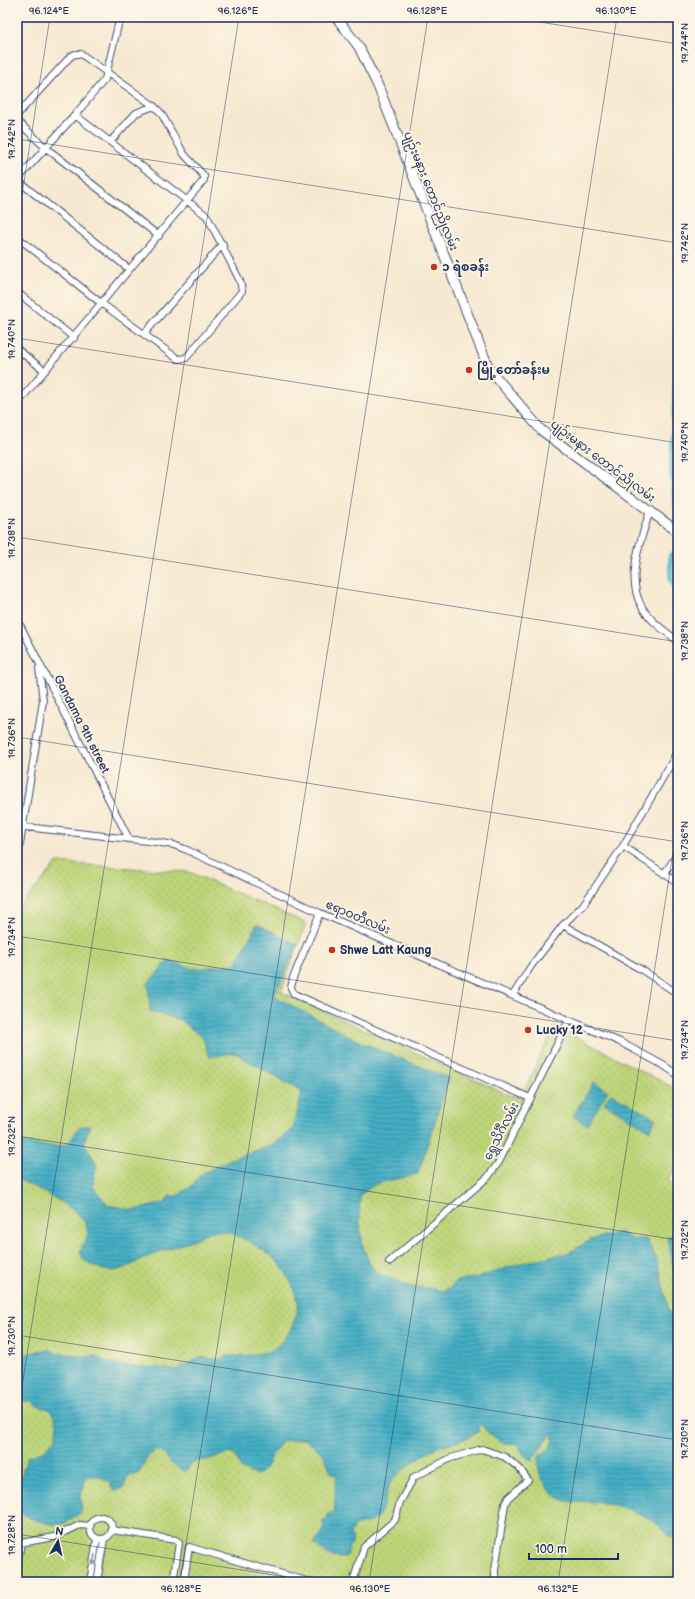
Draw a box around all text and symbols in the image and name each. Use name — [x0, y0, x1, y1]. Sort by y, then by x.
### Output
text: 96.124°E — [29, 5, 70, 17]
text: 96.126°E — [218, 5, 259, 17]
text: 96.128°E — [407, 5, 448, 17]
text: 96.130°E — [596, 5, 637, 17]
text: 19.744°N — [679, 23, 691, 63]
text: 19.742°N — [6, 119, 18, 159]
street label: ပျဉ်းမနား တောင်ညိုလမ်း — [398, 129, 463, 254]
text: 19.742°N — [679, 223, 691, 263]
place label: ၁ ရဲစခန်း — [442, 257, 489, 277]
marker: ၁ ရဲစခန်း — [429, 262, 439, 272]
text: 19.740°N — [6, 319, 18, 359]
place label: မြို့တော်ခန်းမ — [477, 360, 550, 380]
marker: မြို့တော်ခန်းမ — [464, 365, 474, 375]
street label: ပျဉ်းမနား တောင်ညိုလမ်း — [546, 415, 659, 507]
text: 19.740°N — [679, 422, 691, 462]
text: 19.738°N — [6, 518, 18, 558]
text: 19.738°N — [679, 621, 691, 661]
street label: Gandama 9th street — [50, 673, 113, 776]
text: 19.736°N — [6, 718, 18, 758]
text: 19.736°N — [679, 821, 691, 861]
street label: ဧရာဝတီလမ်း — [322, 895, 393, 940]
text: 19.734°N — [6, 917, 18, 957]
place label: Shwe Latt Kaung — [340, 943, 432, 958]
marker: Shwe Latt Kaung — [327, 945, 337, 955]
text: 19.734°N — [679, 1020, 691, 1060]
place label: Lucky 12 — [536, 1023, 584, 1038]
marker: Lucky 12 — [523, 1025, 533, 1035]
street label: ရွှေသိင်္ဂီလမ်း — [479, 1099, 524, 1164]
text: 19.732°N — [6, 1116, 18, 1156]
text: 19.732°N — [679, 1220, 691, 1260]
text: 19.730°N — [6, 1316, 18, 1356]
text: 19.730°N — [679, 1419, 691, 1459]
text: 19.728°N — [6, 1515, 18, 1555]
north arrow — [38, 1521, 78, 1561]
text: N — [54, 1525, 65, 1539]
scale bar — [529, 1535, 618, 1561]
text: 100 m — [535, 1542, 567, 1557]
one-way arrow — [90, 1554, 96, 1566]
text: 96.128°E — [161, 1583, 202, 1595]
text: 96.130°E — [350, 1583, 391, 1595]
text: 96.132°E — [538, 1583, 579, 1595]

